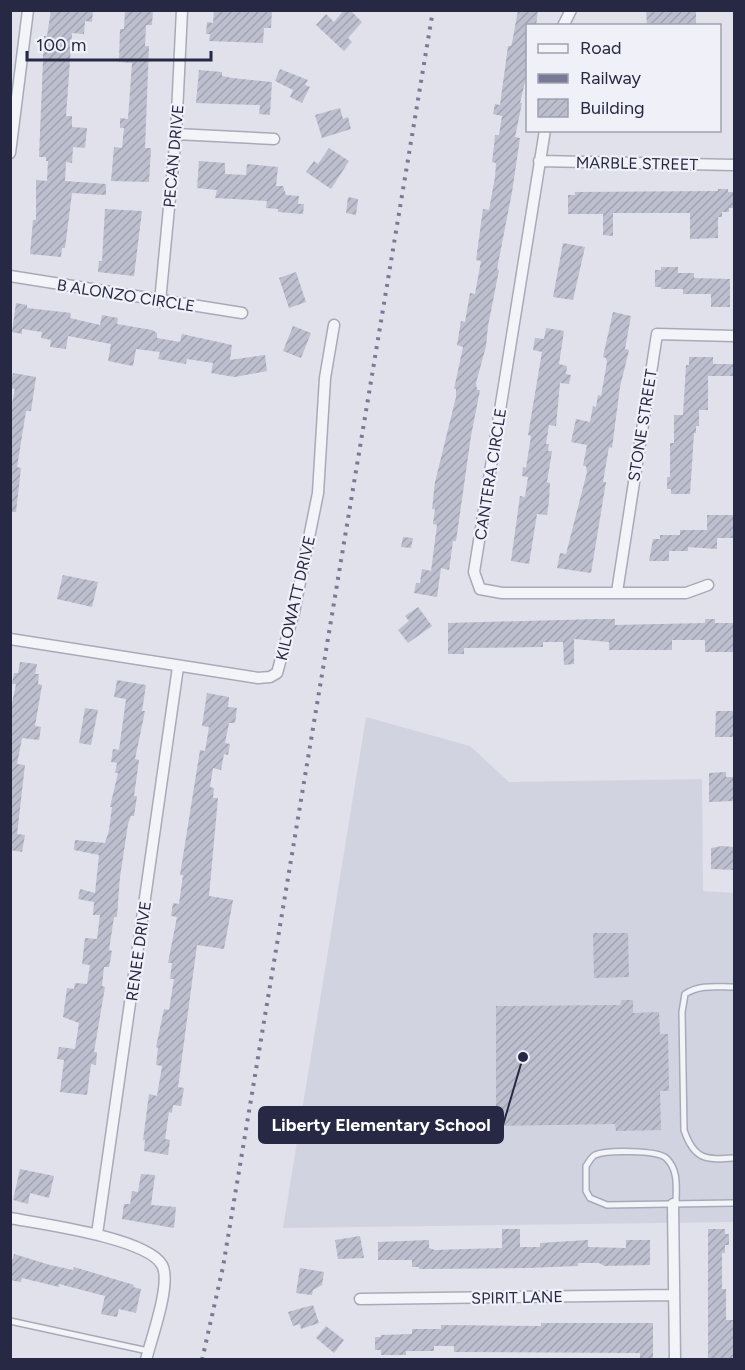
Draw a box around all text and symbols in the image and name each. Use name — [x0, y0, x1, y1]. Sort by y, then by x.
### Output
scale bar — [27, 24, 212, 62]
legend — [526, 24, 721, 132]
text: 100 m — [36, 34, 86, 56]
text: Road — [580, 37, 621, 59]
text: Railway — [580, 67, 642, 89]
text: Building — [580, 97, 645, 119]
street label: PECAN DRIVE — [160, 104, 187, 208]
street label: MARBLE STREET — [576, 153, 698, 174]
street label: B ALONZO CIRCLE — [56, 275, 196, 316]
street label: STONE STREET — [624, 367, 661, 483]
street label: CANTERA CIRCLE — [471, 407, 510, 541]
street label: KILOWATT DRIVE — [272, 534, 319, 662]
street label: RENEE DRIVE — [122, 900, 155, 1002]
callout: Liberty Elementary School — [259, 1107, 503, 1143]
text: Liberty Elementary School — [271, 1114, 491, 1136]
street label: SPIRIT LANE — [471, 1287, 563, 1308]

